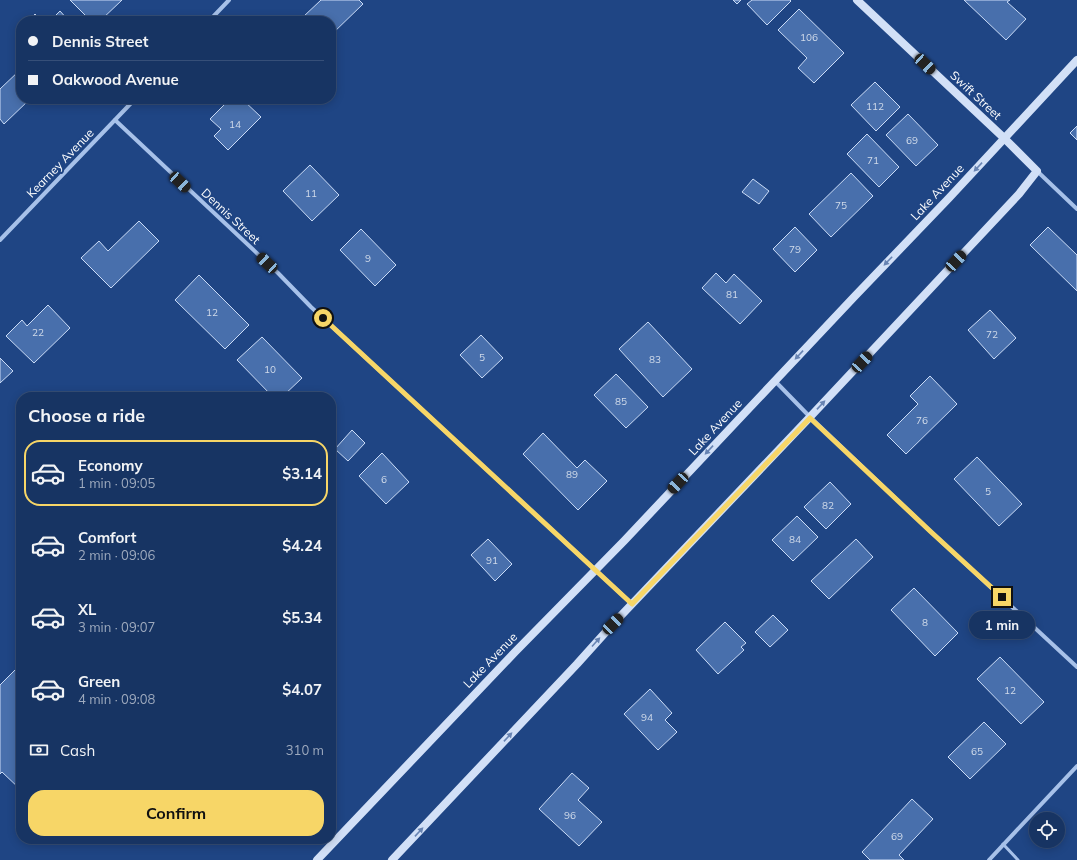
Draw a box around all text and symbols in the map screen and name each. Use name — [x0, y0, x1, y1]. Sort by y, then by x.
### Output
house number: 106 — [800, 31, 818, 44]
text: Dennis Street — [52, 32, 148, 51]
car — [912, 51, 938, 77]
street label: Swift Street — [947, 67, 1005, 123]
text: Oakwood Avenue — [52, 70, 179, 89]
house number: 112 — [866, 100, 884, 113]
house number: 14 — [229, 118, 241, 131]
street label: Kearney Avenue — [23, 125, 97, 201]
house number: 69 — [906, 134, 918, 147]
house number: 71 — [867, 154, 879, 167]
street label: Lake Avenue — [907, 161, 967, 223]
one-way arrow — [973, 162, 982, 172]
car — [167, 169, 193, 195]
street label: Dennis Street — [199, 185, 263, 247]
house number: 11 — [305, 187, 317, 200]
house number: 75 — [835, 199, 847, 212]
house number: 79 — [789, 243, 801, 256]
car — [943, 248, 969, 274]
car — [254, 250, 280, 276]
house number: 9 — [365, 252, 371, 265]
one-way arrow — [883, 256, 893, 266]
house number: 81 — [726, 288, 738, 301]
house number: 12 — [206, 306, 218, 319]
route start — [314, 309, 332, 327]
house number: 22 — [32, 326, 44, 339]
house number: 72 — [986, 328, 998, 341]
car — [849, 349, 875, 375]
one-way arrow — [794, 350, 803, 361]
house number: 5 — [479, 351, 485, 364]
house number: 83 — [649, 353, 661, 366]
house number: 10 — [264, 363, 276, 376]
house number: 85 — [615, 395, 627, 408]
street label: Lake Avenue — [685, 396, 745, 458]
one-way arrow — [816, 401, 825, 410]
text: Choose a ride — [28, 404, 145, 427]
house number: 76 — [916, 414, 928, 427]
one-way arrow — [705, 445, 714, 455]
icon: car — [30, 455, 66, 491]
text: Economy — [78, 456, 143, 475]
text: $3.14 — [282, 464, 322, 483]
house number: 89 — [566, 468, 578, 481]
car — [665, 470, 691, 496]
house number: 6 — [381, 473, 387, 486]
text: 1 min · 09:05 — [78, 475, 155, 491]
house number: 5 — [985, 485, 991, 498]
house number: 82 — [822, 499, 834, 512]
icon: car — [30, 527, 66, 563]
text: Comfort — [78, 528, 136, 547]
house number: 84 — [789, 533, 801, 546]
text: $4.24 — [282, 536, 322, 555]
text: 2 min · 09:06 — [78, 547, 155, 563]
house number: 91 — [486, 554, 498, 567]
route end — [993, 588, 1011, 606]
icon: car — [30, 599, 66, 635]
text: XL — [78, 600, 96, 619]
text: $5.34 — [282, 608, 322, 627]
car — [600, 611, 626, 637]
callout: 1 min — [969, 611, 1035, 639]
house number: 8 — [922, 616, 928, 629]
text: 1 min — [985, 617, 1019, 633]
text: 3 min · 09:07 — [78, 619, 155, 635]
street label: Lake Avenue — [460, 629, 520, 691]
one-way arrow — [592, 637, 601, 647]
icon: car — [30, 671, 66, 707]
text: Green — [78, 672, 120, 691]
text: $4.07 — [282, 680, 322, 699]
house number: 12 — [1004, 684, 1016, 697]
text: 4 min · 09:08 — [78, 691, 155, 707]
house number: 94 — [641, 711, 653, 724]
one-way arrow — [503, 732, 513, 742]
icon: cash — [28, 739, 50, 761]
text: Cash — [60, 741, 95, 760]
text: 310 m — [286, 742, 324, 758]
house number: 65 — [971, 745, 983, 758]
button: Confirm — [28, 790, 324, 836]
house number: 96 — [564, 809, 576, 822]
map controls — [1029, 812, 1065, 848]
button: locate — [1029, 812, 1065, 848]
one-way arrow — [414, 827, 424, 837]
house number: 69 — [891, 830, 903, 843]

